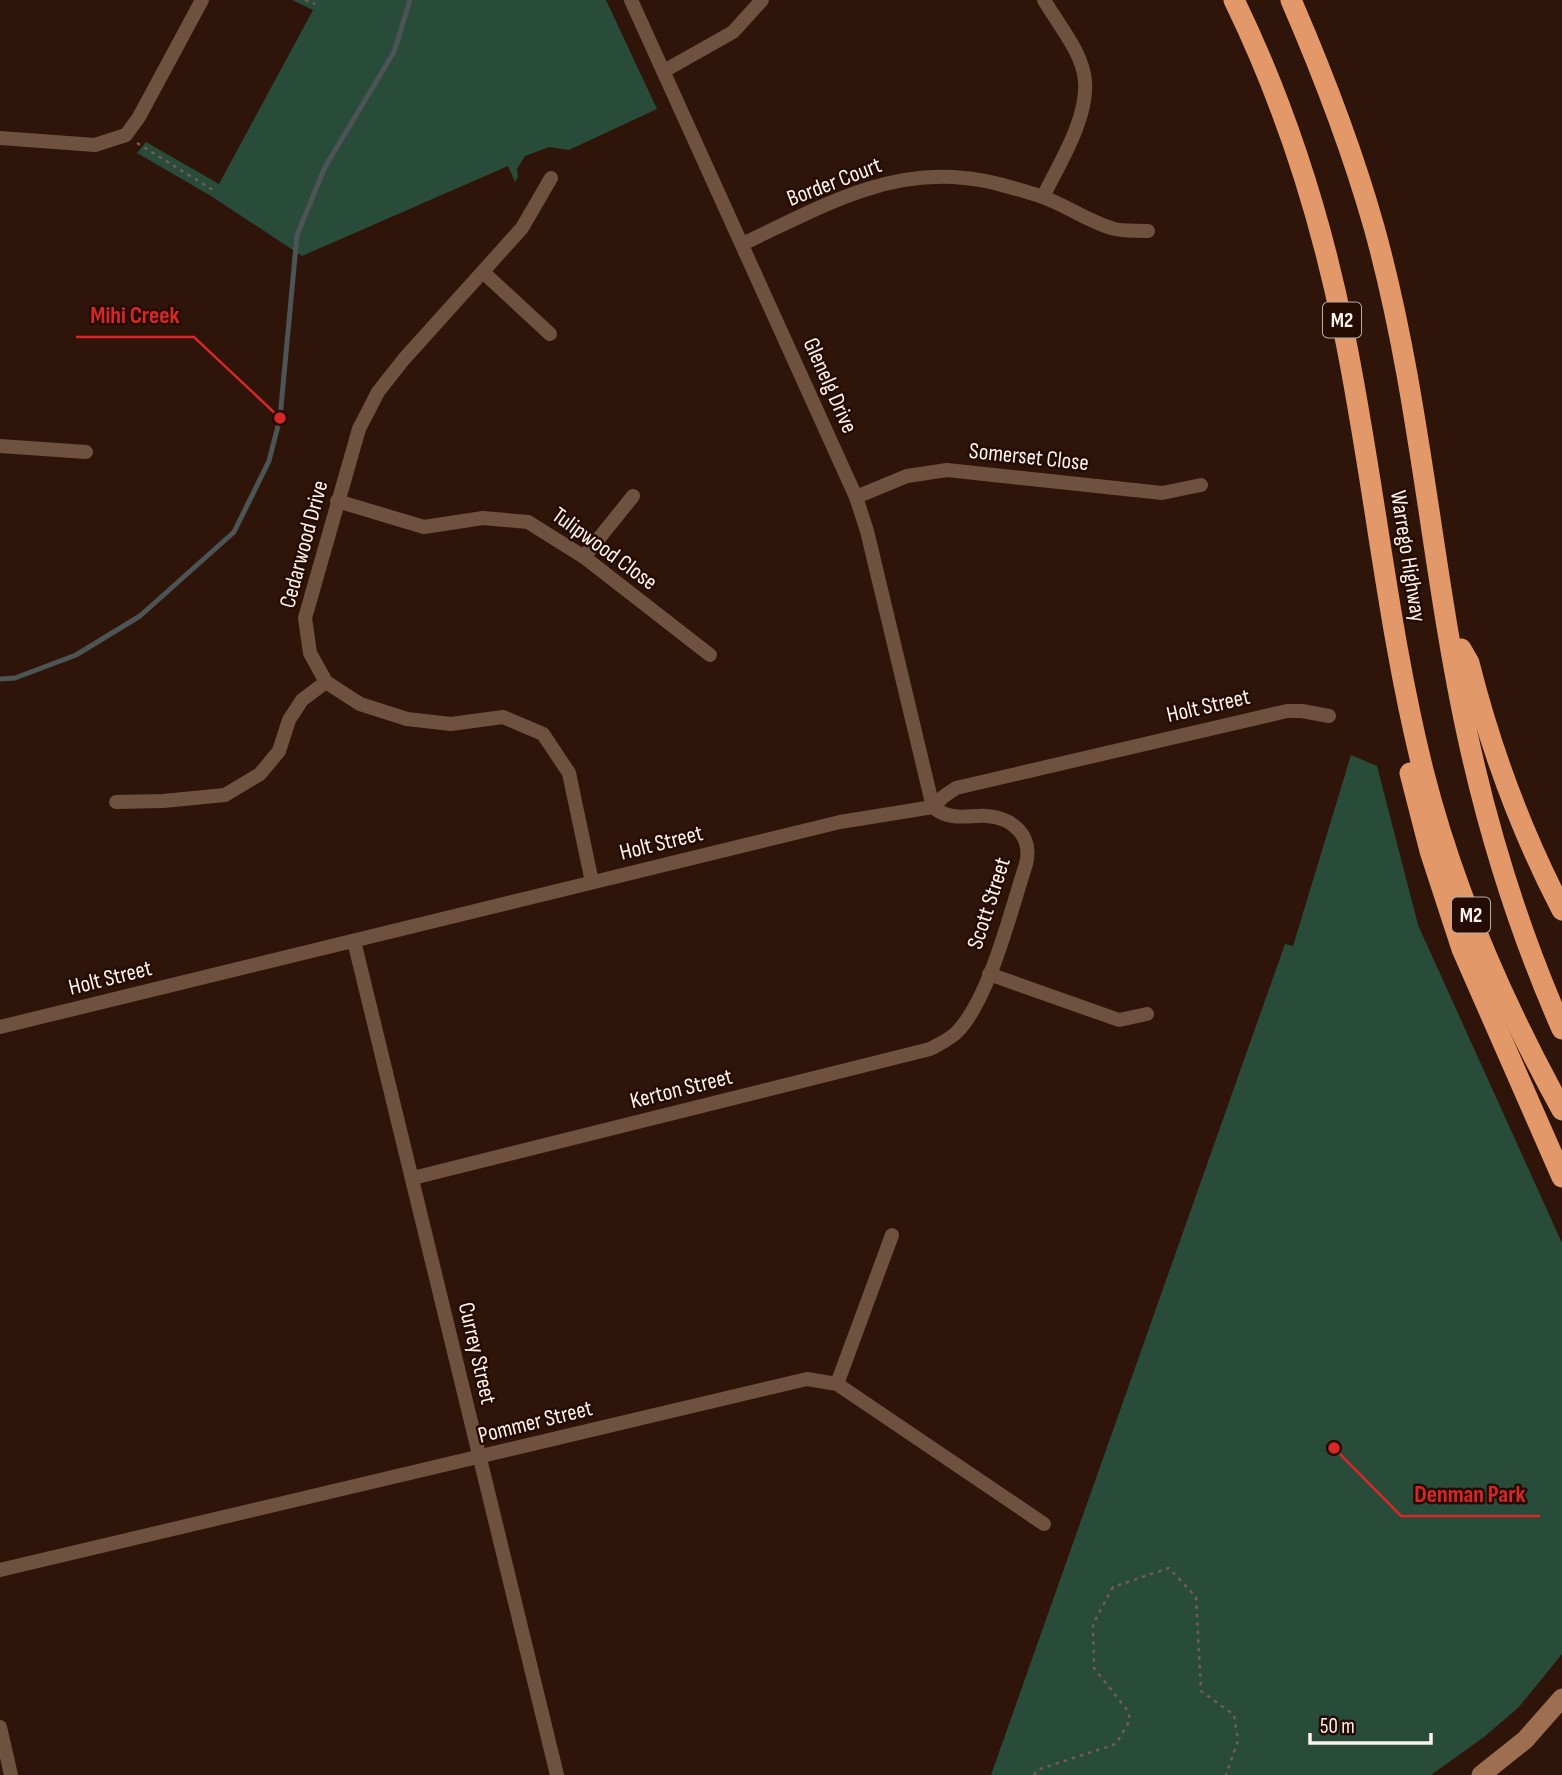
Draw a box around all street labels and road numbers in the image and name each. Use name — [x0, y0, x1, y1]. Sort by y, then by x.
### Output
street label: Border Court — [783, 151, 886, 213]
road number: M2 — [1323, 302, 1361, 338]
street label: Glenelg Drive — [797, 333, 864, 437]
street label: Somerset Close — [968, 437, 1090, 477]
street label: Cedarwood Drive — [274, 477, 334, 611]
street label: Warrego Highway — [1384, 488, 1432, 624]
street label: Tulipwood Close — [546, 501, 663, 596]
street label: Holt Street — [1164, 683, 1253, 729]
street label: Holt Street — [617, 819, 706, 867]
street label: Scott Street — [961, 854, 1017, 953]
road number: M2 — [1452, 898, 1490, 932]
street label: Holt Street — [66, 954, 155, 1002]
street label: Kerton Street — [627, 1063, 735, 1115]
street label: Currey Street — [452, 1300, 502, 1407]
street label: Pommer Street — [475, 1394, 595, 1450]

